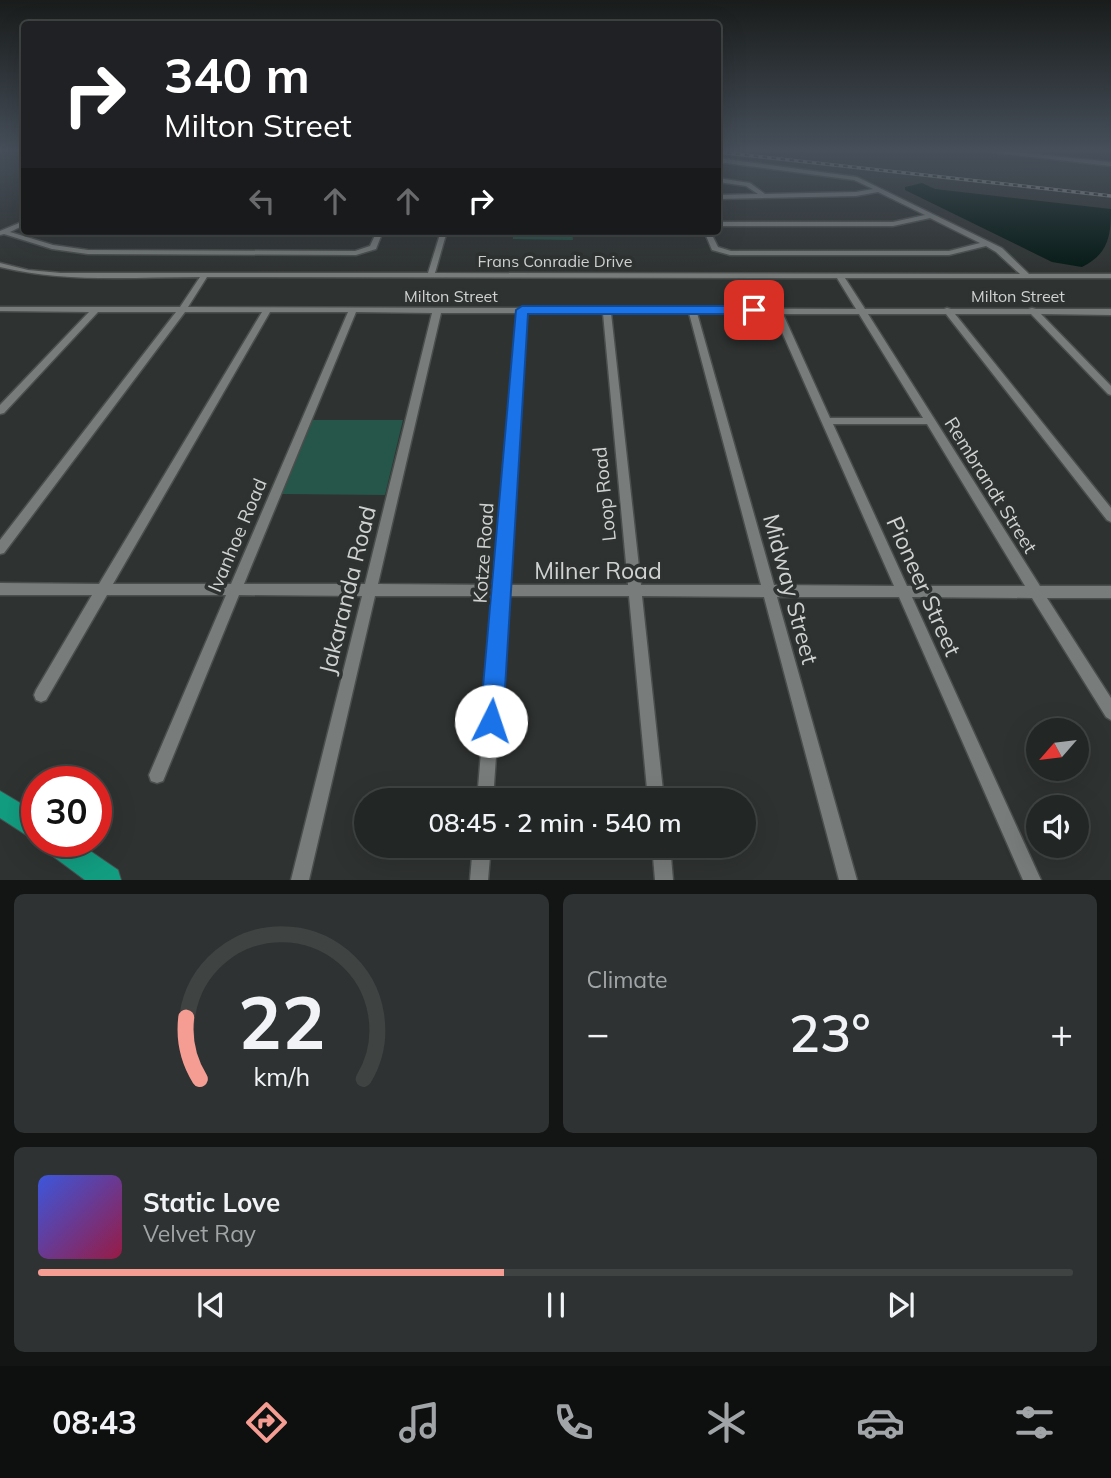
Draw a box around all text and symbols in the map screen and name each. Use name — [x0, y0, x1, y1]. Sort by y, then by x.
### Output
text: 340 m — [164, 44, 310, 105]
icon: right — [49, 49, 140, 140]
text: Milton Street — [164, 105, 352, 145]
icon: left — [243, 182, 281, 220]
icon: ahead — [316, 182, 354, 220]
icon: ahead — [389, 182, 427, 220]
icon: right — [462, 182, 500, 220]
street label: Frans Conradie Drive — [478, 251, 632, 271]
pin — [724, 280, 784, 340]
street label: Milton Street — [404, 286, 498, 306]
street label: Milton Street — [971, 286, 1065, 306]
icon: arrive — [735, 291, 773, 329]
street label: Rembrandt Street — [939, 412, 1043, 558]
street label: Loop Road — [587, 446, 621, 542]
street label: Ivanhoe Road — [202, 475, 272, 595]
street label: Kotze Road — [468, 502, 498, 604]
street label: Jakaranda Road — [312, 503, 382, 677]
street label: Midway Street — [757, 511, 825, 667]
street label: Pioneer Street — [880, 512, 968, 660]
street label: Milner Road — [534, 556, 662, 585]
position arrow — [454, 684, 528, 758]
north arrow — [1026, 718, 1088, 780]
map controls — [1026, 718, 1089, 858]
speed limit sign: 30 — [21, 766, 112, 857]
button: sound — [1026, 795, 1089, 858]
text: 08:45 · 2 min · 540 m — [428, 806, 682, 839]
text: Climate — [587, 965, 668, 994]
text: 22 — [238, 977, 325, 1068]
text: 23° — [789, 1000, 871, 1065]
text: − — [587, 1009, 609, 1057]
text: + — [1050, 1009, 1073, 1057]
text: km/h — [253, 1061, 310, 1092]
text: Static Love — [143, 1186, 280, 1219]
text: Velvet Ray — [143, 1219, 256, 1248]
icon: previous — [192, 1286, 230, 1324]
icon: pause — [537, 1286, 575, 1324]
icon: next — [882, 1286, 920, 1324]
icon: directions — [242, 1398, 291, 1447]
icon: music — [395, 1398, 444, 1447]
icon: phone — [549, 1398, 598, 1447]
icon: climate — [702, 1398, 751, 1447]
icon: car — [856, 1398, 905, 1447]
icon: filters — [1010, 1398, 1059, 1447]
text: 08:43 — [52, 1402, 137, 1442]

